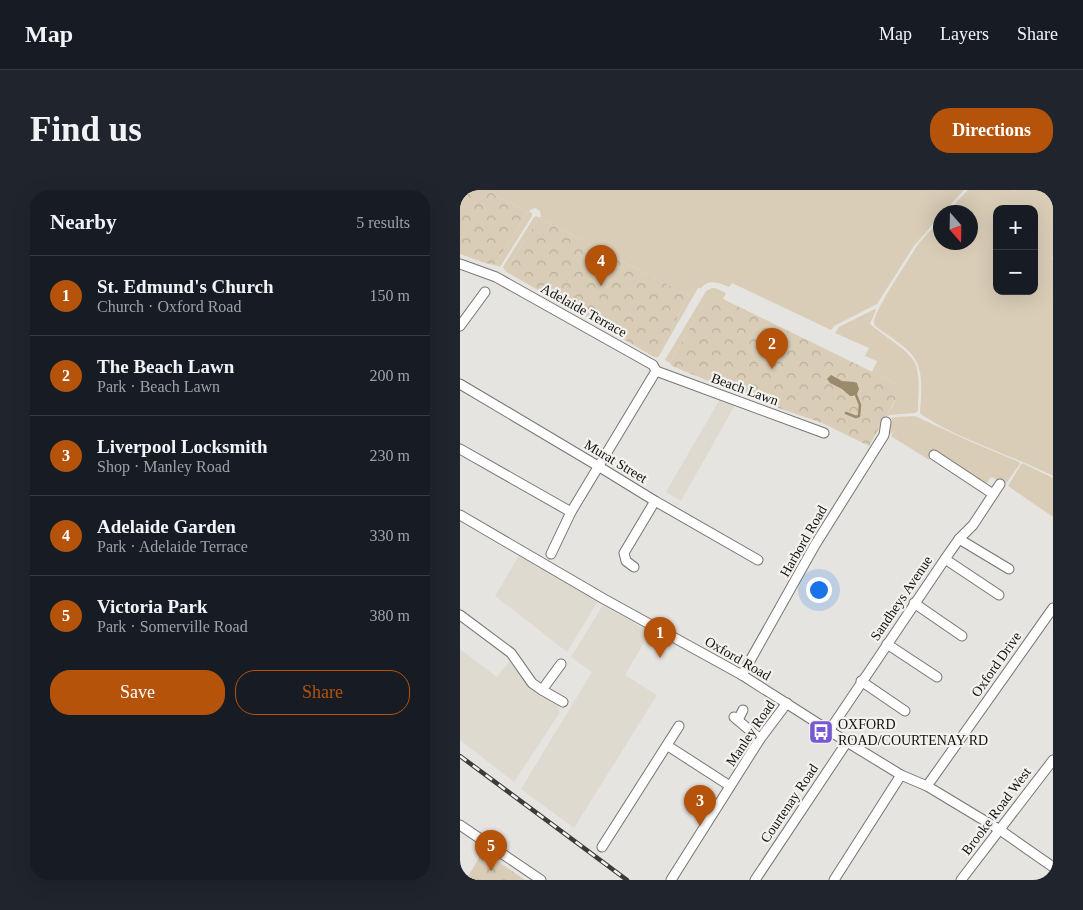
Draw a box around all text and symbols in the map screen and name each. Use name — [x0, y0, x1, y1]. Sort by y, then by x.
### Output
text: Map — [25, 21, 73, 47]
text: Map — [879, 24, 912, 44]
text: Layers — [940, 24, 989, 44]
text: Share — [1017, 24, 1058, 44]
button: Directions — [930, 108, 1053, 153]
text: Find us — [30, 110, 142, 149]
north arrow — [933, 205, 978, 250]
map controls — [993, 205, 1038, 295]
button: + — [993, 205, 1038, 250]
text: Nearby — [50, 210, 117, 234]
text: 5 results — [356, 214, 410, 231]
pin: 4 — [585, 245, 617, 286]
button: − — [993, 250, 1038, 295]
text: St. Edmund's Church — [97, 276, 274, 297]
street label: Adelaide Terrace — [538, 281, 629, 340]
text: 1 — [62, 287, 70, 304]
text: 150 m — [370, 287, 410, 304]
text: Church · Oxford Road — [97, 298, 241, 315]
pin: 2 — [756, 328, 788, 369]
text: The Beach Lawn — [97, 356, 234, 377]
text: 2 — [62, 367, 70, 384]
text: 200 m — [370, 367, 410, 384]
street label: Beach Lawn — [709, 370, 780, 409]
text: Park · Beach Lawn — [97, 378, 220, 395]
text: Liverpool Locksmith — [97, 436, 267, 457]
street label: Murat Street — [582, 437, 650, 486]
text: 3 — [62, 447, 70, 464]
text: 230 m — [370, 447, 410, 464]
text: Shop · Manley Road — [97, 458, 230, 475]
street label: Harbord Road — [777, 503, 830, 580]
text: Adelaide Garden — [97, 516, 236, 537]
text: 4 — [62, 527, 70, 544]
text: 330 m — [370, 527, 410, 544]
text: Park · Adelaide Terrace — [97, 538, 248, 555]
street label: Sandheys Avenue — [868, 553, 935, 643]
your location — [806, 577, 832, 603]
text: Victoria Park — [97, 596, 208, 617]
text: 5 — [62, 607, 70, 624]
text: 380 m — [370, 607, 410, 624]
pin: 1 — [644, 617, 676, 658]
text: Park · Somerville Road — [97, 618, 248, 635]
street label: Oxford Drive — [969, 629, 1024, 700]
street label: Oxford Road — [702, 634, 773, 683]
button: Save — [50, 670, 225, 715]
button: Share — [235, 670, 410, 715]
street label: Manley Road — [723, 698, 778, 769]
place label: OXFORD ROAD/COURTENAY RD — [838, 717, 988, 748]
bus stop icon: OXFORD ROAD/COURTENAY RD — [808, 719, 834, 745]
street label: Courtenay Road — [758, 761, 821, 845]
street label: Brooke Road West — [959, 765, 1034, 858]
pin: 3 — [684, 785, 716, 826]
pin: 5 — [475, 830, 507, 871]

